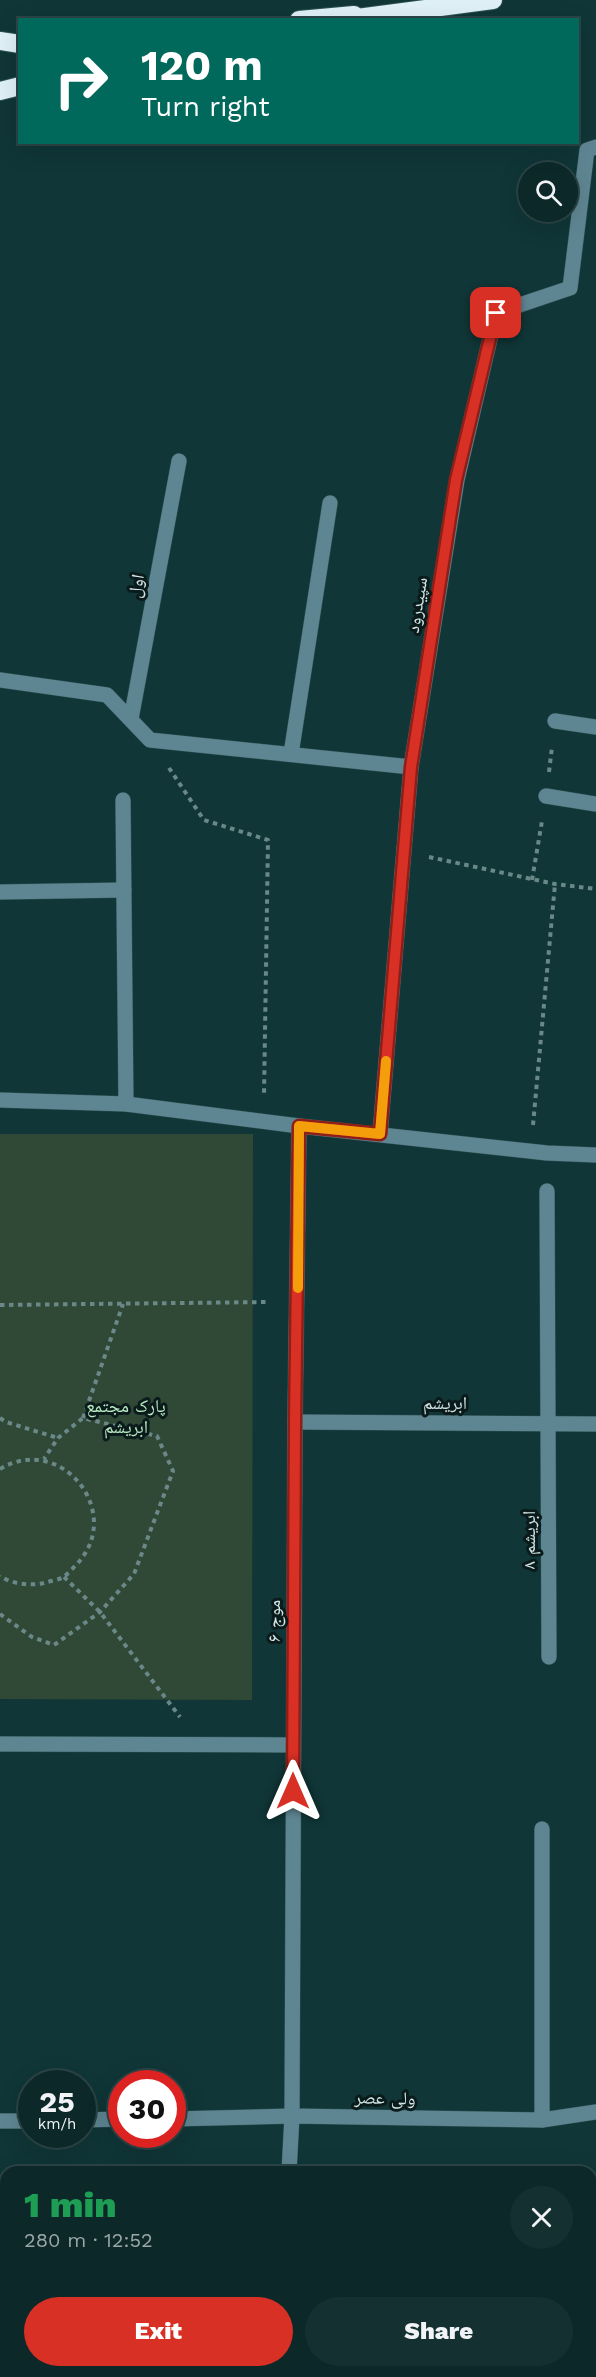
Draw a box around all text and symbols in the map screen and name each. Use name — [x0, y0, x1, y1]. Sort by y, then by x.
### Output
text: 120 m — [141, 41, 263, 90]
icon: right — [42, 42, 120, 120]
text: Turn right — [141, 91, 270, 123]
map controls — [518, 162, 578, 222]
button: search — [518, 162, 578, 222]
pin — [470, 287, 521, 338]
icon: arrive — [479, 296, 512, 329]
street label: اول — [123, 572, 149, 600]
street label: سپیدرود — [402, 576, 432, 634]
street label: ابریشم — [423, 1392, 467, 1415]
park label: پارک مجتمع ابریشم — [86, 1395, 166, 1439]
street label: ابریشم ۸ — [518, 1511, 541, 1569]
street label: موج ۶ — [263, 1600, 286, 1642]
position arrow — [261, 1759, 325, 1823]
speed limit sign: 30 — [108, 2070, 186, 2148]
text: 25 — [39, 2084, 75, 2119]
street label: ولی عصر — [353, 2086, 416, 2110]
text: km/h — [38, 2115, 76, 2133]
text: 1 min — [24, 2184, 117, 2226]
button: close — [510, 2186, 573, 2249]
text: 280 m · 12:52 — [24, 2228, 153, 2252]
button: Exit — [24, 2297, 293, 2366]
button: Share — [305, 2297, 573, 2366]

